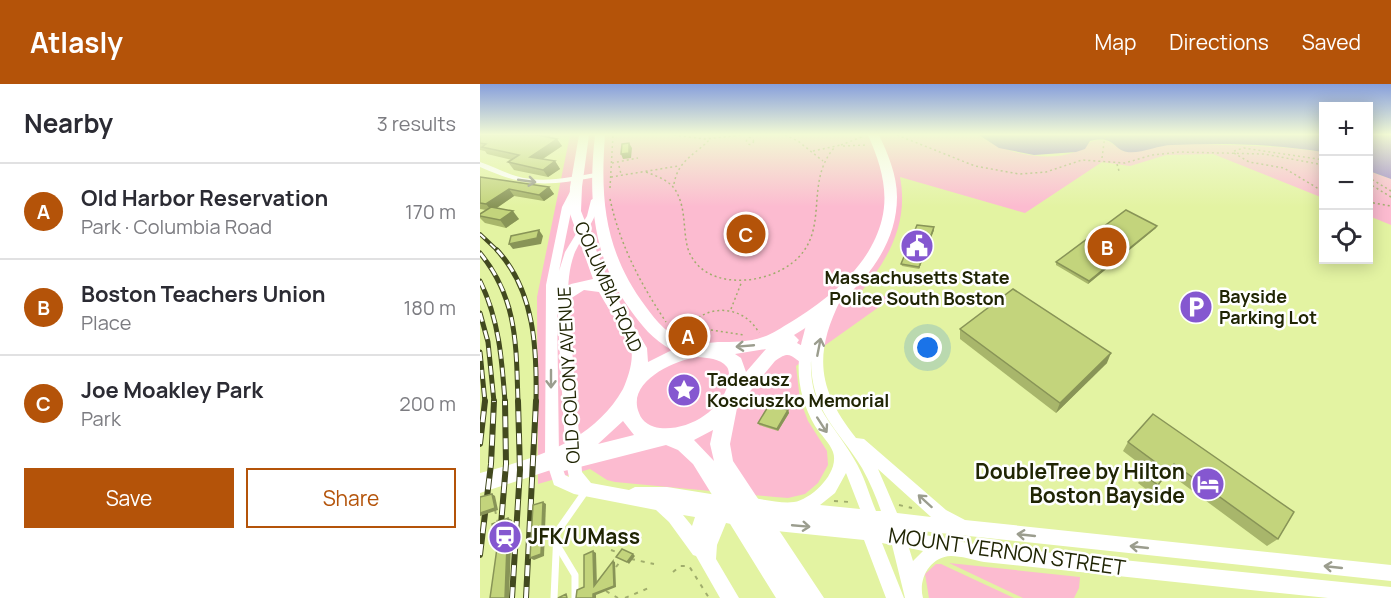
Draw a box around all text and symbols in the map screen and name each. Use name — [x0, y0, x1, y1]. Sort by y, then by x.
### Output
text: Atlasly — [30, 23, 123, 61]
text: Map — [1095, 28, 1136, 56]
text: Directions — [1169, 28, 1269, 56]
text: Saved — [1302, 28, 1361, 56]
map controls — [1319, 102, 1373, 264]
button: + — [1319, 102, 1373, 156]
text: Nearby — [24, 105, 113, 141]
text: 3 results — [377, 110, 456, 137]
button: − — [1319, 156, 1373, 210]
one-way arrow — [517, 176, 536, 187]
text: Old Harbor Reservation — [81, 183, 328, 213]
text: A — [37, 198, 50, 225]
text: 170 m — [405, 198, 456, 225]
button: locate — [1319, 210, 1373, 264]
pin: C — [726, 212, 766, 256]
text: Park · Columbia Road — [81, 213, 272, 240]
street label: COLUMBIA ROAD — [569, 217, 648, 356]
pin: B — [1088, 224, 1126, 270]
public building icon: Massachusetts State Police South Boston — [899, 228, 935, 264]
place label: Massachusetts State Police South Boston — [824, 265, 1010, 310]
text: Boston Teachers Union — [81, 279, 326, 309]
place label: Bayside Parking Lot — [1219, 284, 1317, 329]
street label: OLD COLONY AVENUE — [551, 286, 585, 464]
parking icon: Bayside Parking Lot — [1178, 289, 1214, 325]
text: B — [37, 294, 50, 321]
text: 180 m — [403, 294, 456, 321]
text: Place — [81, 309, 131, 336]
pin: A — [668, 314, 708, 358]
your location — [913, 333, 942, 362]
one-way arrow — [814, 338, 825, 357]
one-way arrow — [736, 341, 756, 352]
place label: Tadeausz Kosciuszko Memorial — [707, 367, 889, 412]
one-way arrow — [545, 369, 557, 389]
place icon: Tadeausz Kosciuszko Memorial — [666, 372, 702, 408]
text: Joe Moakley Park — [81, 375, 263, 405]
text: C — [36, 390, 51, 417]
text: 200 m — [399, 390, 456, 417]
text: Park — [81, 405, 121, 432]
one-way arrow — [816, 416, 828, 432]
place label: DoubleTree by Hilton Boston Bayside — [975, 457, 1185, 509]
hotel icon: DoubleTree by Hilton Boston Bayside — [1190, 466, 1226, 502]
button: Save — [24, 468, 234, 528]
button: Share — [246, 468, 456, 528]
one-way arrow — [917, 494, 932, 508]
station icon: JFK/UMass — [487, 519, 523, 555]
street label: MOUNT VERNON STREET — [887, 520, 1128, 582]
one-way arrow — [790, 521, 810, 532]
place label: JFK/UMass — [528, 522, 640, 550]
one-way arrow — [1016, 530, 1036, 541]
one-way arrow — [1129, 541, 1149, 552]
one-way arrow — [1323, 561, 1343, 572]

